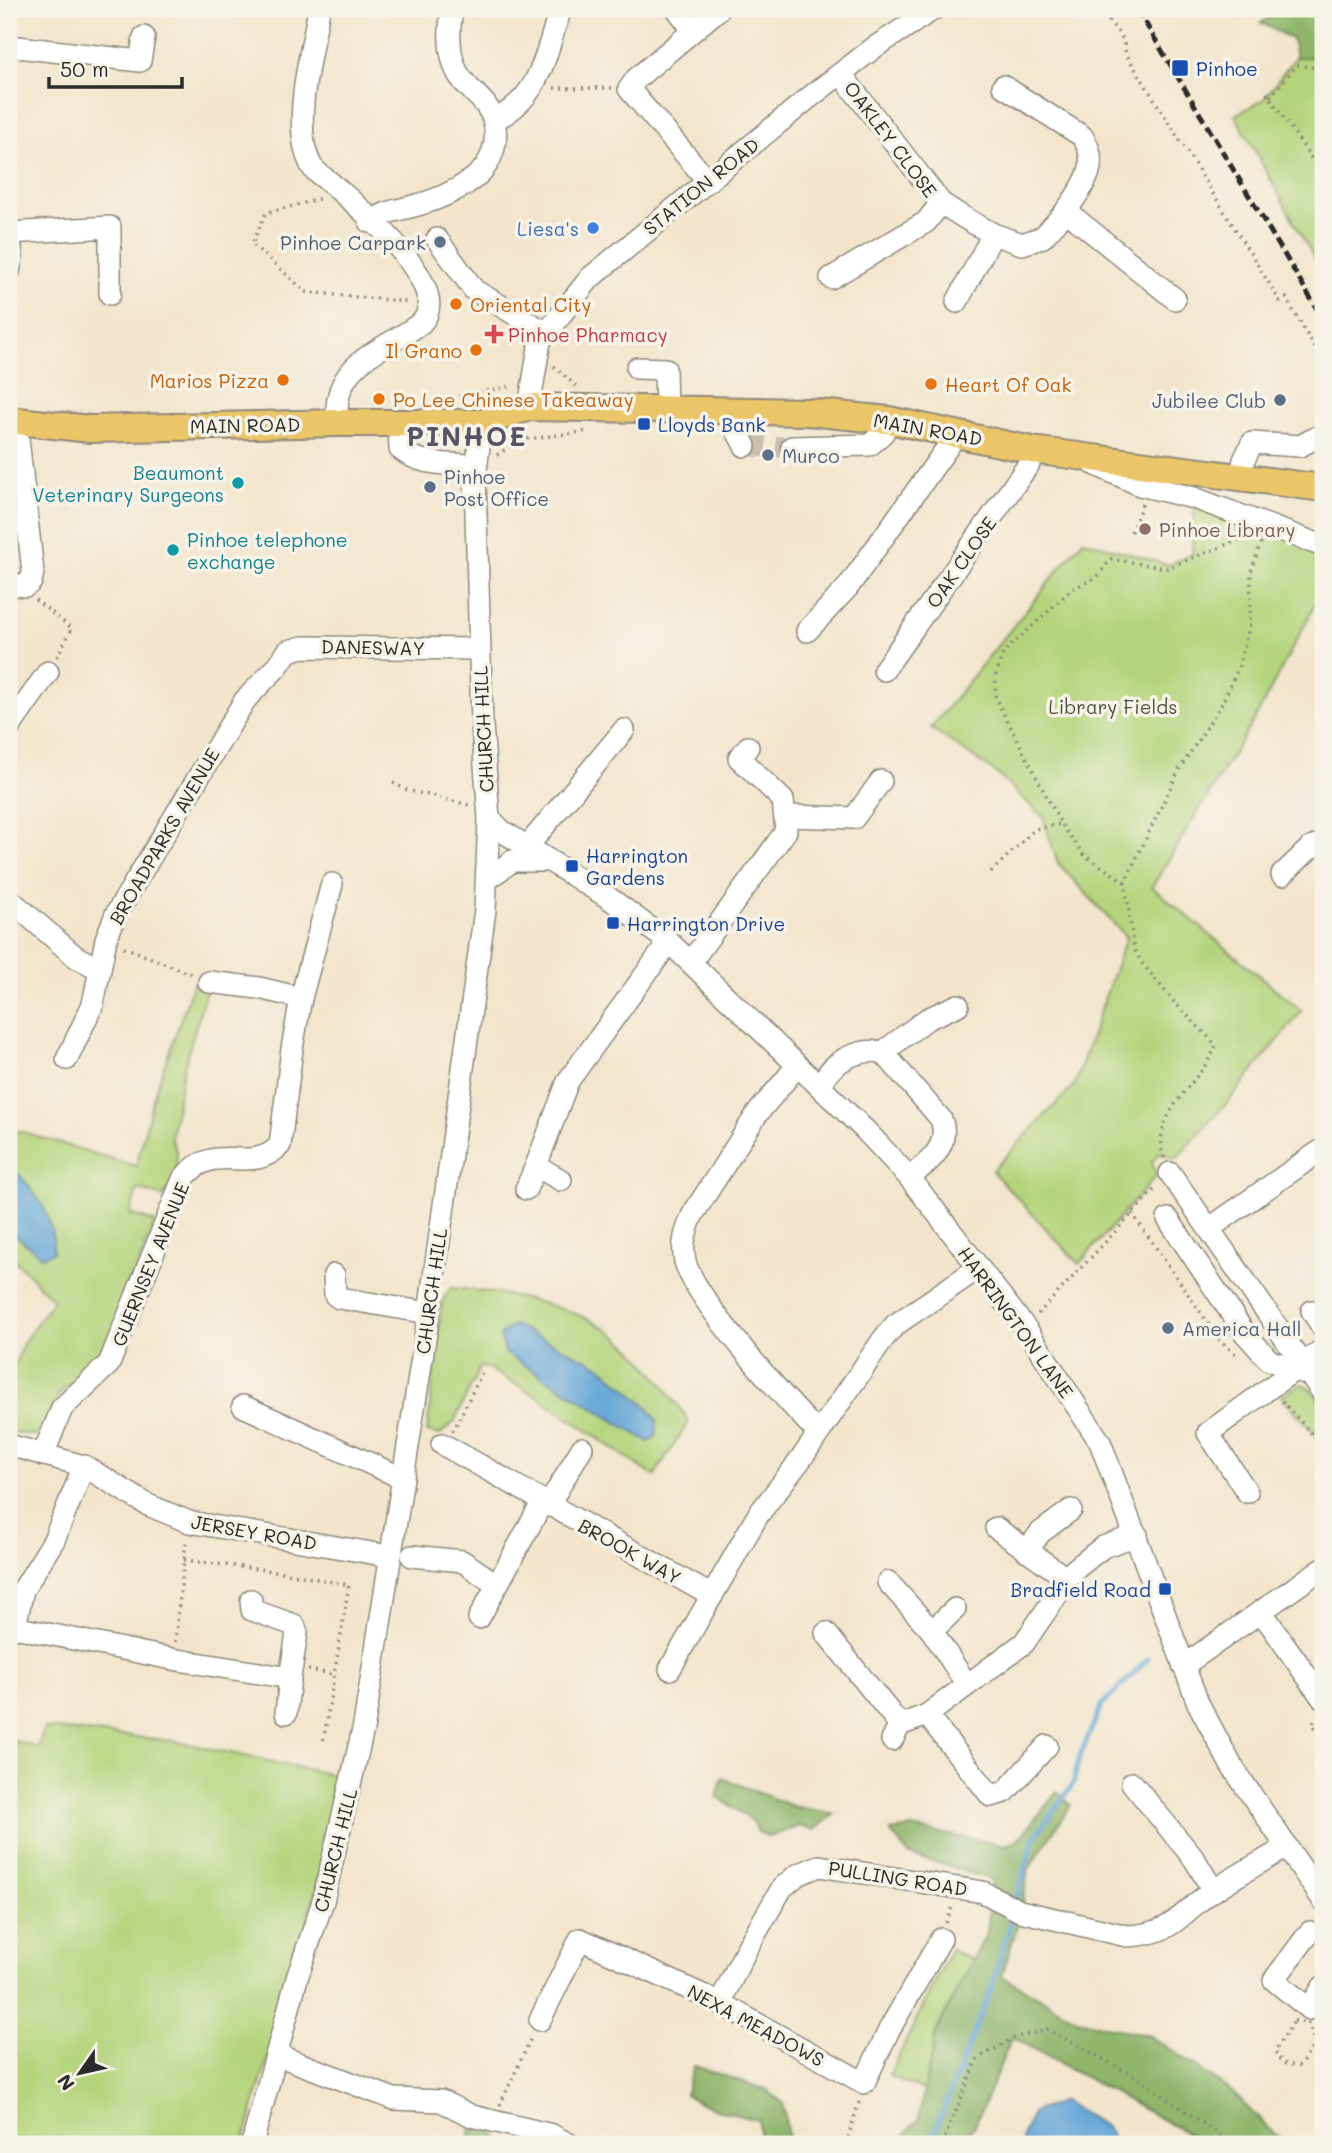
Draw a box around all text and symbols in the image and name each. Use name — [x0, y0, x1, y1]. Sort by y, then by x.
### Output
scale bar — [49, 46, 182, 90]
text: 50 m — [60, 55, 109, 82]
place label: Pinhoe — [1196, 56, 1258, 81]
marker: Pinhoe — [1170, 58, 1190, 78]
street label: OAKLEY CLOSE — [839, 76, 943, 202]
street label: STATION ROAD — [638, 132, 764, 240]
place label: Liesa's — [517, 216, 579, 241]
marker: Liesa's — [585, 220, 601, 236]
place label: Pinhoe Carpark — [280, 230, 426, 255]
marker: Pinhoe Carpark — [432, 234, 448, 250]
place label: Oriental City — [470, 292, 591, 317]
marker: Oriental City — [448, 296, 464, 312]
place label: Pinhoe Pharmacy — [508, 322, 668, 347]
marker: Pinhoe Pharmacy — [486, 326, 502, 342]
place label: Il Grano — [386, 338, 462, 363]
marker: Il Grano — [468, 342, 484, 358]
place label: Marios Pizza — [150, 368, 269, 393]
marker: Marios Pizza — [275, 372, 291, 388]
place label: Heart Of Oak — [945, 372, 1072, 397]
marker: Heart Of Oak — [923, 376, 939, 392]
place label: Po Lee Chinese Takeaway — [393, 387, 634, 412]
place label: Jubilee Club — [1152, 388, 1266, 413]
marker: Po Lee Chinese Takeaway — [371, 391, 387, 407]
marker: Jubilee Club — [1272, 392, 1288, 408]
street label: MAIN ROAD — [872, 407, 984, 451]
street label: MAIN ROAD — [190, 412, 300, 438]
place label: Lloyds Bank — [658, 412, 766, 437]
marker: Lloyds Bank — [636, 416, 652, 432]
district label: PINHOE — [406, 419, 528, 453]
place label: Murco — [782, 443, 840, 468]
marker: Murco — [760, 447, 776, 463]
place label: Beaumont Veterinary Surgeons — [32, 460, 224, 507]
place label: Pinhoe Post Office — [444, 464, 549, 511]
marker: Beaumont Veterinary Surgeons — [230, 475, 246, 491]
marker: Pinhoe Post Office — [422, 479, 438, 495]
street label: OAK CLOSE — [920, 511, 1002, 613]
place label: Pinhoe Library — [1159, 517, 1296, 542]
marker: Pinhoe Library — [1137, 521, 1153, 537]
place label: Pinhoe telephone exchange — [187, 527, 347, 574]
marker: Pinhoe telephone exchange — [165, 542, 181, 558]
street label: DANESWAY — [321, 634, 425, 660]
street label: CHURCH HILL — [467, 665, 499, 793]
park label: Library Fields — [1048, 694, 1178, 719]
street label: BROADPARKS AVENUE — [103, 743, 225, 929]
place label: Harrington Gardens — [586, 843, 688, 890]
marker: Harrington Gardens — [564, 858, 580, 874]
place label: Harrington Drive — [627, 911, 785, 936]
marker: Harrington Drive — [605, 915, 621, 931]
street label: GUERNSEY AVENUE — [106, 1178, 194, 1350]
street label: CHURCH HILL — [410, 1226, 452, 1356]
street label: HARRINGTON LANE — [953, 1241, 1079, 1403]
place label: America Hall — [1182, 1316, 1301, 1341]
marker: America Hall — [1160, 1320, 1176, 1336]
street label: JERSEY ROAD — [189, 1509, 319, 1555]
street label: BROOK WAY — [574, 1512, 686, 1590]
place label: Bradfield Road — [1011, 1577, 1151, 1602]
marker: Bradfield Road — [1157, 1581, 1173, 1597]
street label: CHURCH HILL — [308, 1785, 362, 1915]
street label: PULLING ROAD — [827, 1855, 969, 1901]
street label: NEXA MEADOWS — [683, 1978, 829, 2072]
north arrow — [46, 2038, 116, 2108]
text: N — [51, 2070, 80, 2096]

